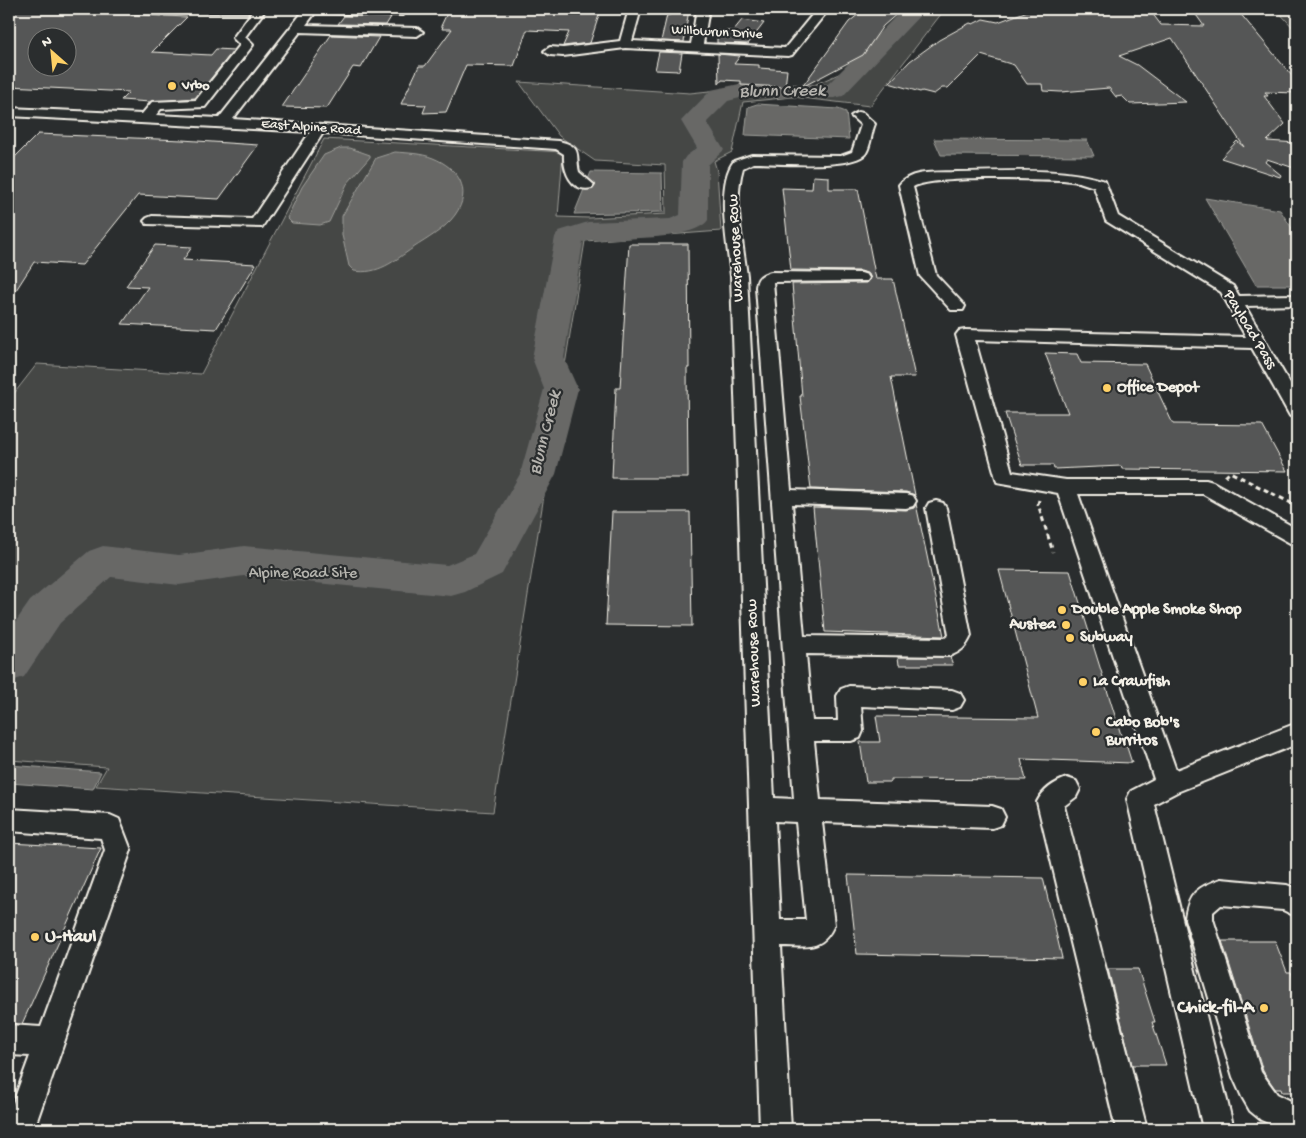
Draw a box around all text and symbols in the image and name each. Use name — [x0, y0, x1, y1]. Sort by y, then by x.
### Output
street label: Willowrun Drive — [671, 22, 764, 44]
north arrow — [28, 28, 78, 78]
text: N — [39, 33, 55, 52]
place label: Vrbo — [181, 78, 210, 95]
marker: Vrbo — [166, 80, 178, 92]
water label: Blunn Creek — [739, 81, 827, 103]
street label: East Alpine Road — [261, 116, 363, 140]
street label: Warehouse Row — [725, 193, 749, 302]
street label: Payload Pass — [1217, 286, 1281, 374]
place label: Office Depot — [1117, 378, 1200, 398]
marker: Office Depot — [1101, 382, 1113, 394]
water label: Blunn Creek — [525, 387, 567, 477]
park label: Alpine Road Site — [249, 565, 358, 584]
street label: Warehouse Row — [744, 598, 766, 707]
place label: Double Apple Smoke Shop — [1070, 601, 1242, 620]
marker: Double Apple Smoke Shop — [1056, 604, 1068, 616]
place label: Austea — [1008, 616, 1057, 635]
marker: Austea — [1060, 619, 1072, 631]
place label: Subway — [1080, 629, 1133, 648]
marker: Subway — [1064, 632, 1076, 644]
place label: La Crawfish — [1093, 672, 1170, 692]
marker: La Crawfish — [1077, 676, 1089, 688]
place label: Cabo Bob's Burritos — [1105, 714, 1180, 751]
marker: Cabo Bob's Burritos — [1090, 726, 1102, 738]
place label: U-Haul — [45, 926, 96, 949]
marker: U-Haul — [29, 931, 41, 943]
place label: Chick-fil-A — [1176, 997, 1256, 1020]
marker: Chick-fil-A — [1258, 1002, 1270, 1014]

